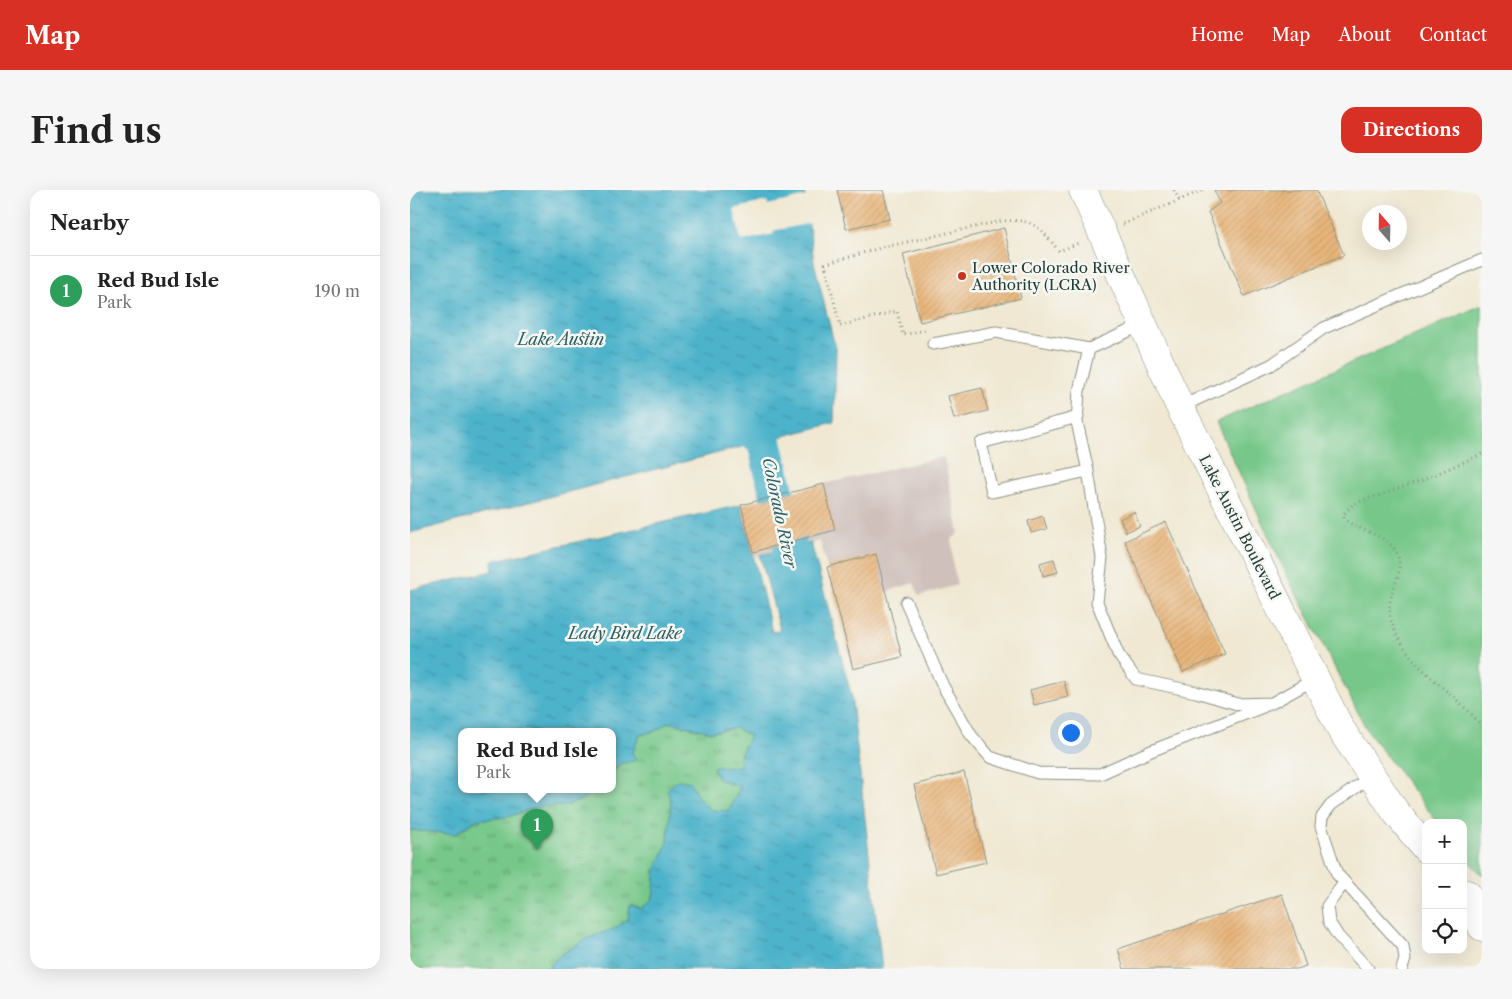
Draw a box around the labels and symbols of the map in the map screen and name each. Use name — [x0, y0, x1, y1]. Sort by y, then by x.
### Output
north arrow — [1362, 205, 1407, 250]
place label: Lower Colorado River Authority (LCRA) — [971, 258, 1130, 294]
marker: Lower Colorado River Authority (LCRA) — [956, 270, 968, 282]
water label: Lake Austin — [516, 329, 604, 349]
street label: Lake Austin Boulevard — [1195, 451, 1285, 603]
water label: Colorado River — [758, 456, 802, 572]
water label: Lady Bird Lake — [566, 623, 683, 643]
your location — [1058, 720, 1084, 746]
pin: 1 — [521, 809, 553, 850]

